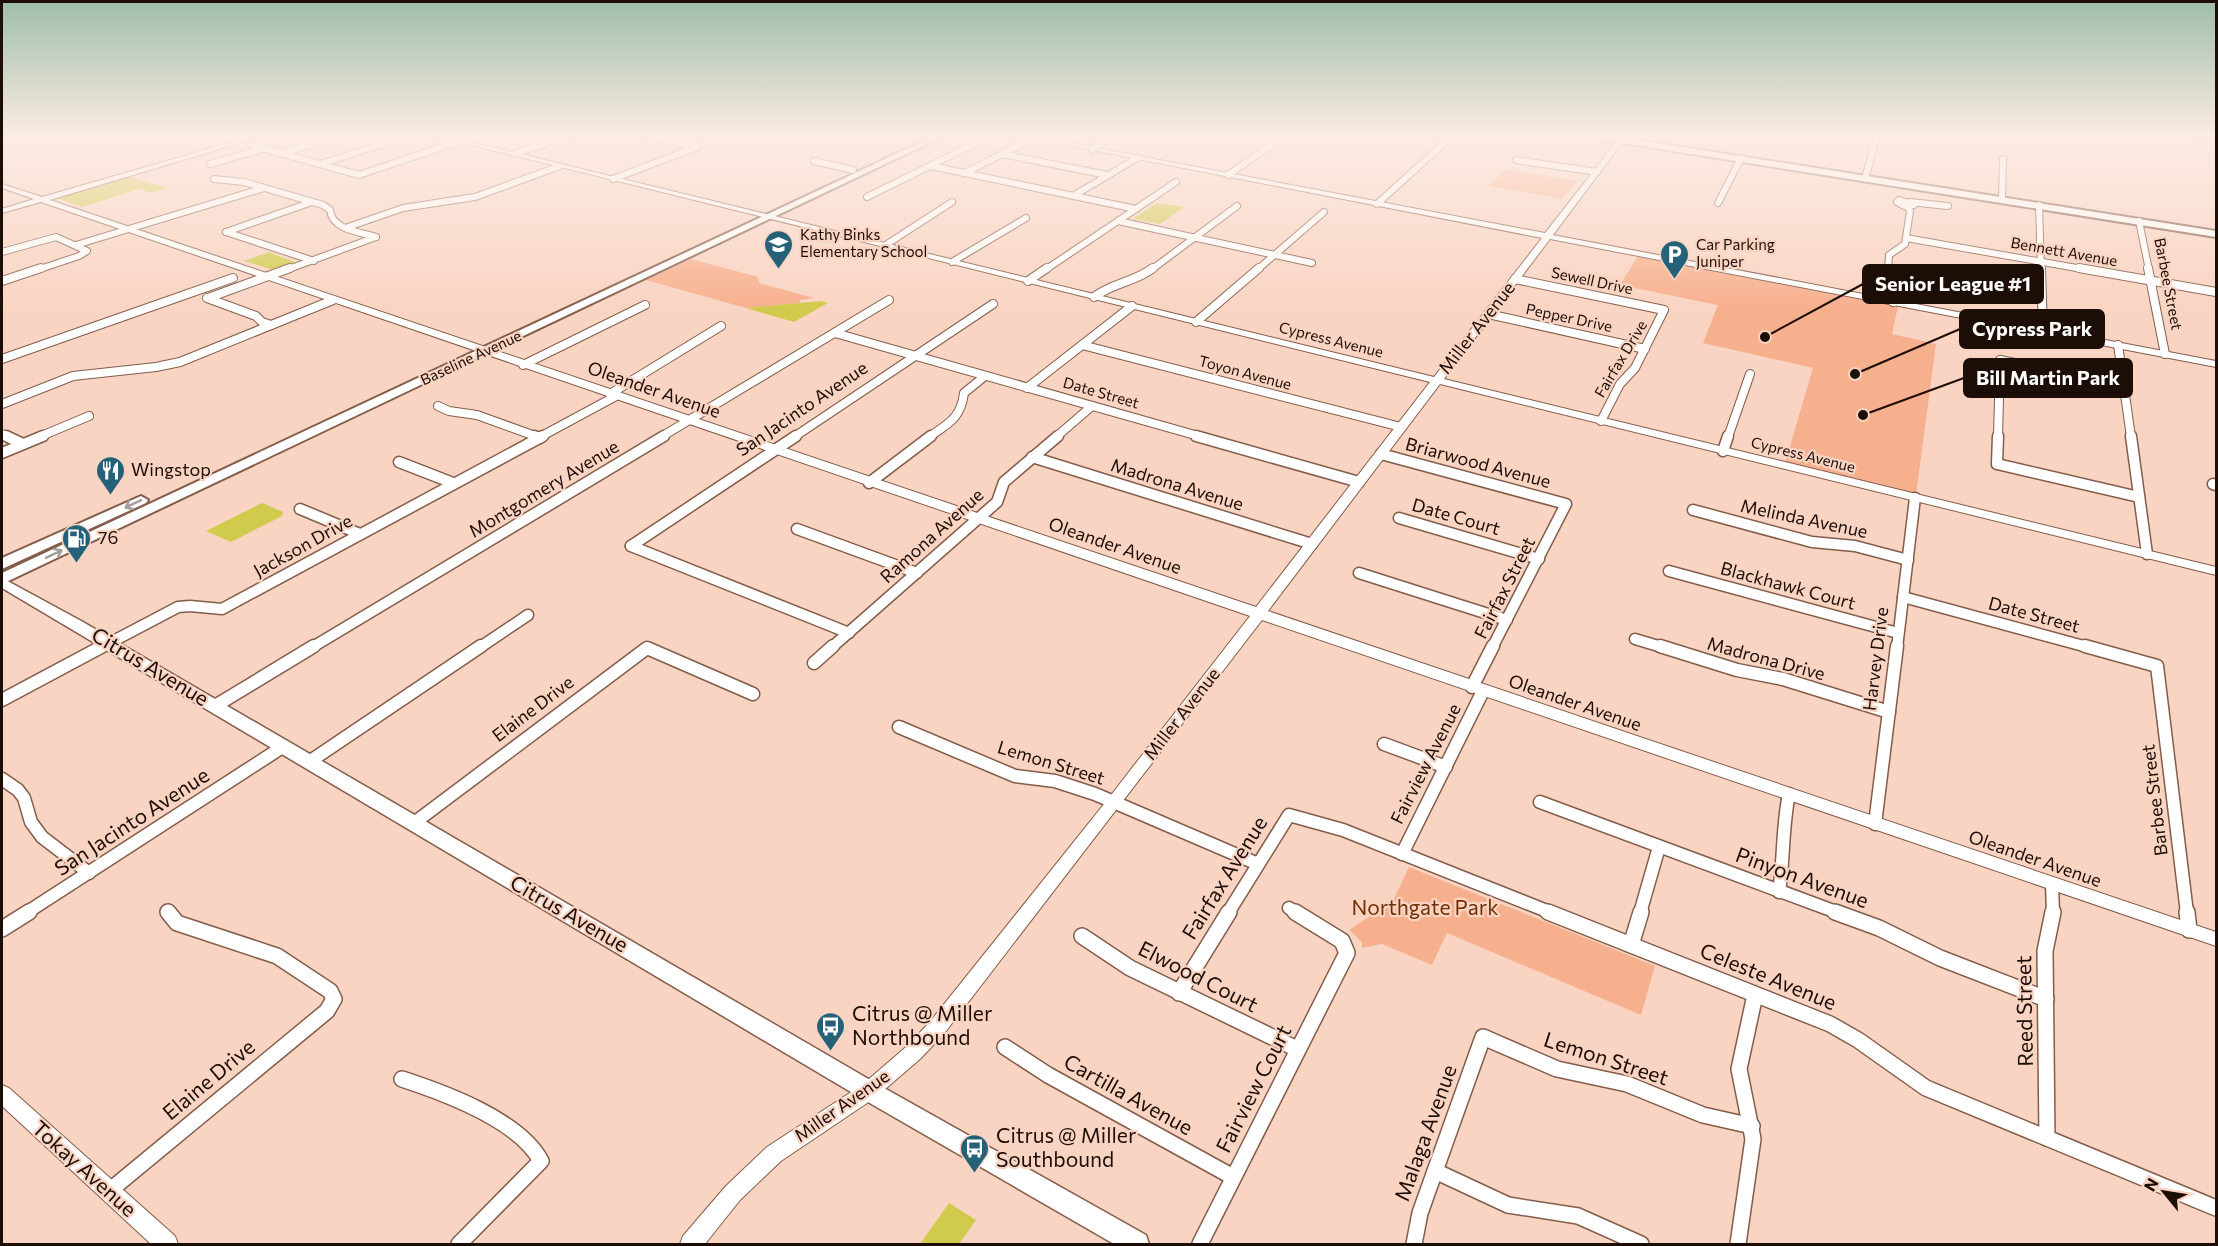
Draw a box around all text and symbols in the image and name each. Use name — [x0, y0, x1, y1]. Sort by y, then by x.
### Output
place label: Kathy Binks Elementary School — [800, 225, 927, 260]
school or university icon: Kathy Binks Elementary School — [763, 228, 795, 270]
street label: Bennett Avenue — [2010, 233, 2119, 269]
place label: Car Parking Juniper — [1696, 235, 1775, 270]
street label: Barbee Street — [2151, 236, 2187, 331]
parking icon: Car Parking Juniper — [1659, 238, 1691, 280]
street label: Sewell Drive — [1550, 263, 1635, 297]
callout: Senior League #1 — [1863, 265, 2043, 303]
text: Senior League #1 — [1875, 271, 2031, 295]
street label: Miller Avenue — [1433, 277, 1519, 378]
street label: Pepper Drive — [1524, 299, 1614, 335]
callout: Cypress Park — [1960, 310, 2104, 348]
text: Cypress Park — [1972, 316, 2093, 340]
street label: Cypress Avenue — [1277, 317, 1385, 361]
street label: Fairfax Drive — [1590, 317, 1650, 400]
street label: Baseline Avenue — [417, 326, 524, 388]
street label: Toyon Avenue — [1197, 351, 1294, 393]
street label: Oleander Avenue — [585, 356, 724, 422]
street label: San Jacinto Avenue — [732, 356, 871, 460]
callout: Bill Martin Park — [1964, 359, 2132, 397]
text: Bill Martin Park — [1976, 365, 2121, 389]
street label: Date Street — [1061, 373, 1141, 411]
street label: Briarwood Avenue — [1403, 432, 1553, 492]
street label: Cypress Avenue — [1749, 432, 1857, 476]
street label: Montgomery Avenue — [464, 435, 622, 542]
street label: Madrona Avenue — [1108, 453, 1246, 515]
restaurant icon: Wingstop — [94, 454, 126, 496]
place label: Wingstop — [131, 458, 211, 480]
street label: Ramona Avenue — [875, 483, 987, 587]
street label: Date Court — [1410, 493, 1503, 539]
street label: Melinda Avenue — [1739, 494, 1870, 542]
one-way arrow — [124, 499, 142, 510]
street label: Jackson Drive — [249, 509, 356, 581]
street label: Oleander Avenue — [1046, 512, 1185, 578]
fuel station icon: 76 — [61, 522, 93, 564]
place label: 76 — [98, 526, 118, 548]
street label: Fairfax Street — [1469, 533, 1539, 642]
one-way arrow — [45, 547, 63, 559]
street label: Blackhawk Court — [1718, 556, 1858, 614]
street label: Date Street — [1986, 591, 2082, 637]
street label: Harvey Drive — [1858, 606, 1892, 712]
street label: Citrus Avenue — [88, 621, 214, 710]
street label: Madrona Drive — [1705, 632, 1828, 684]
street label: Miller Avenue — [1138, 663, 1224, 764]
street label: Oleander Avenue — [1506, 669, 1645, 735]
street label: Elaine Drive — [487, 671, 577, 746]
street label: Fairview Avenue — [1385, 700, 1465, 827]
street label: Lemon Street — [995, 735, 1108, 789]
street label: Barbee Street — [2136, 743, 2172, 857]
street label: San Jacinto Avenue — [49, 761, 213, 880]
street label: Fairfax Avenue — [1176, 811, 1272, 943]
street label: Oleander Avenue — [1966, 825, 2105, 891]
street label: Pinyon Avenue — [1733, 841, 1872, 912]
street label: Citrus Avenue — [506, 869, 633, 957]
park label: Northgate Park — [1351, 894, 1499, 919]
street label: Elwood Court — [1135, 935, 1263, 1017]
street label: Celeste Avenue — [1697, 937, 1840, 1014]
street label: Reed Street — [2010, 955, 2037, 1067]
place label: Citrus @ Miller Northbound — [852, 1000, 992, 1049]
bus stop icon: Citrus @ Miller Northbound — [815, 1010, 847, 1052]
street label: Fairview Court — [1210, 1020, 1296, 1156]
street label: Lemon Street — [1541, 1026, 1672, 1089]
street label: Elaine Drive — [157, 1033, 259, 1124]
street label: Cartilla Avenue — [1060, 1048, 1198, 1139]
street label: Malaga Avenue — [1388, 1061, 1461, 1204]
street label: Miller Avenue — [790, 1064, 893, 1146]
street label: Tokay Avenue — [28, 1115, 142, 1221]
place label: Citrus @ Miller Southbound — [996, 1122, 1136, 1171]
bus stop icon: Citrus @ Miller Southbound — [959, 1132, 991, 1174]
north arrow — [2134, 1162, 2194, 1222]
text: N — [2139, 1174, 2162, 1194]

